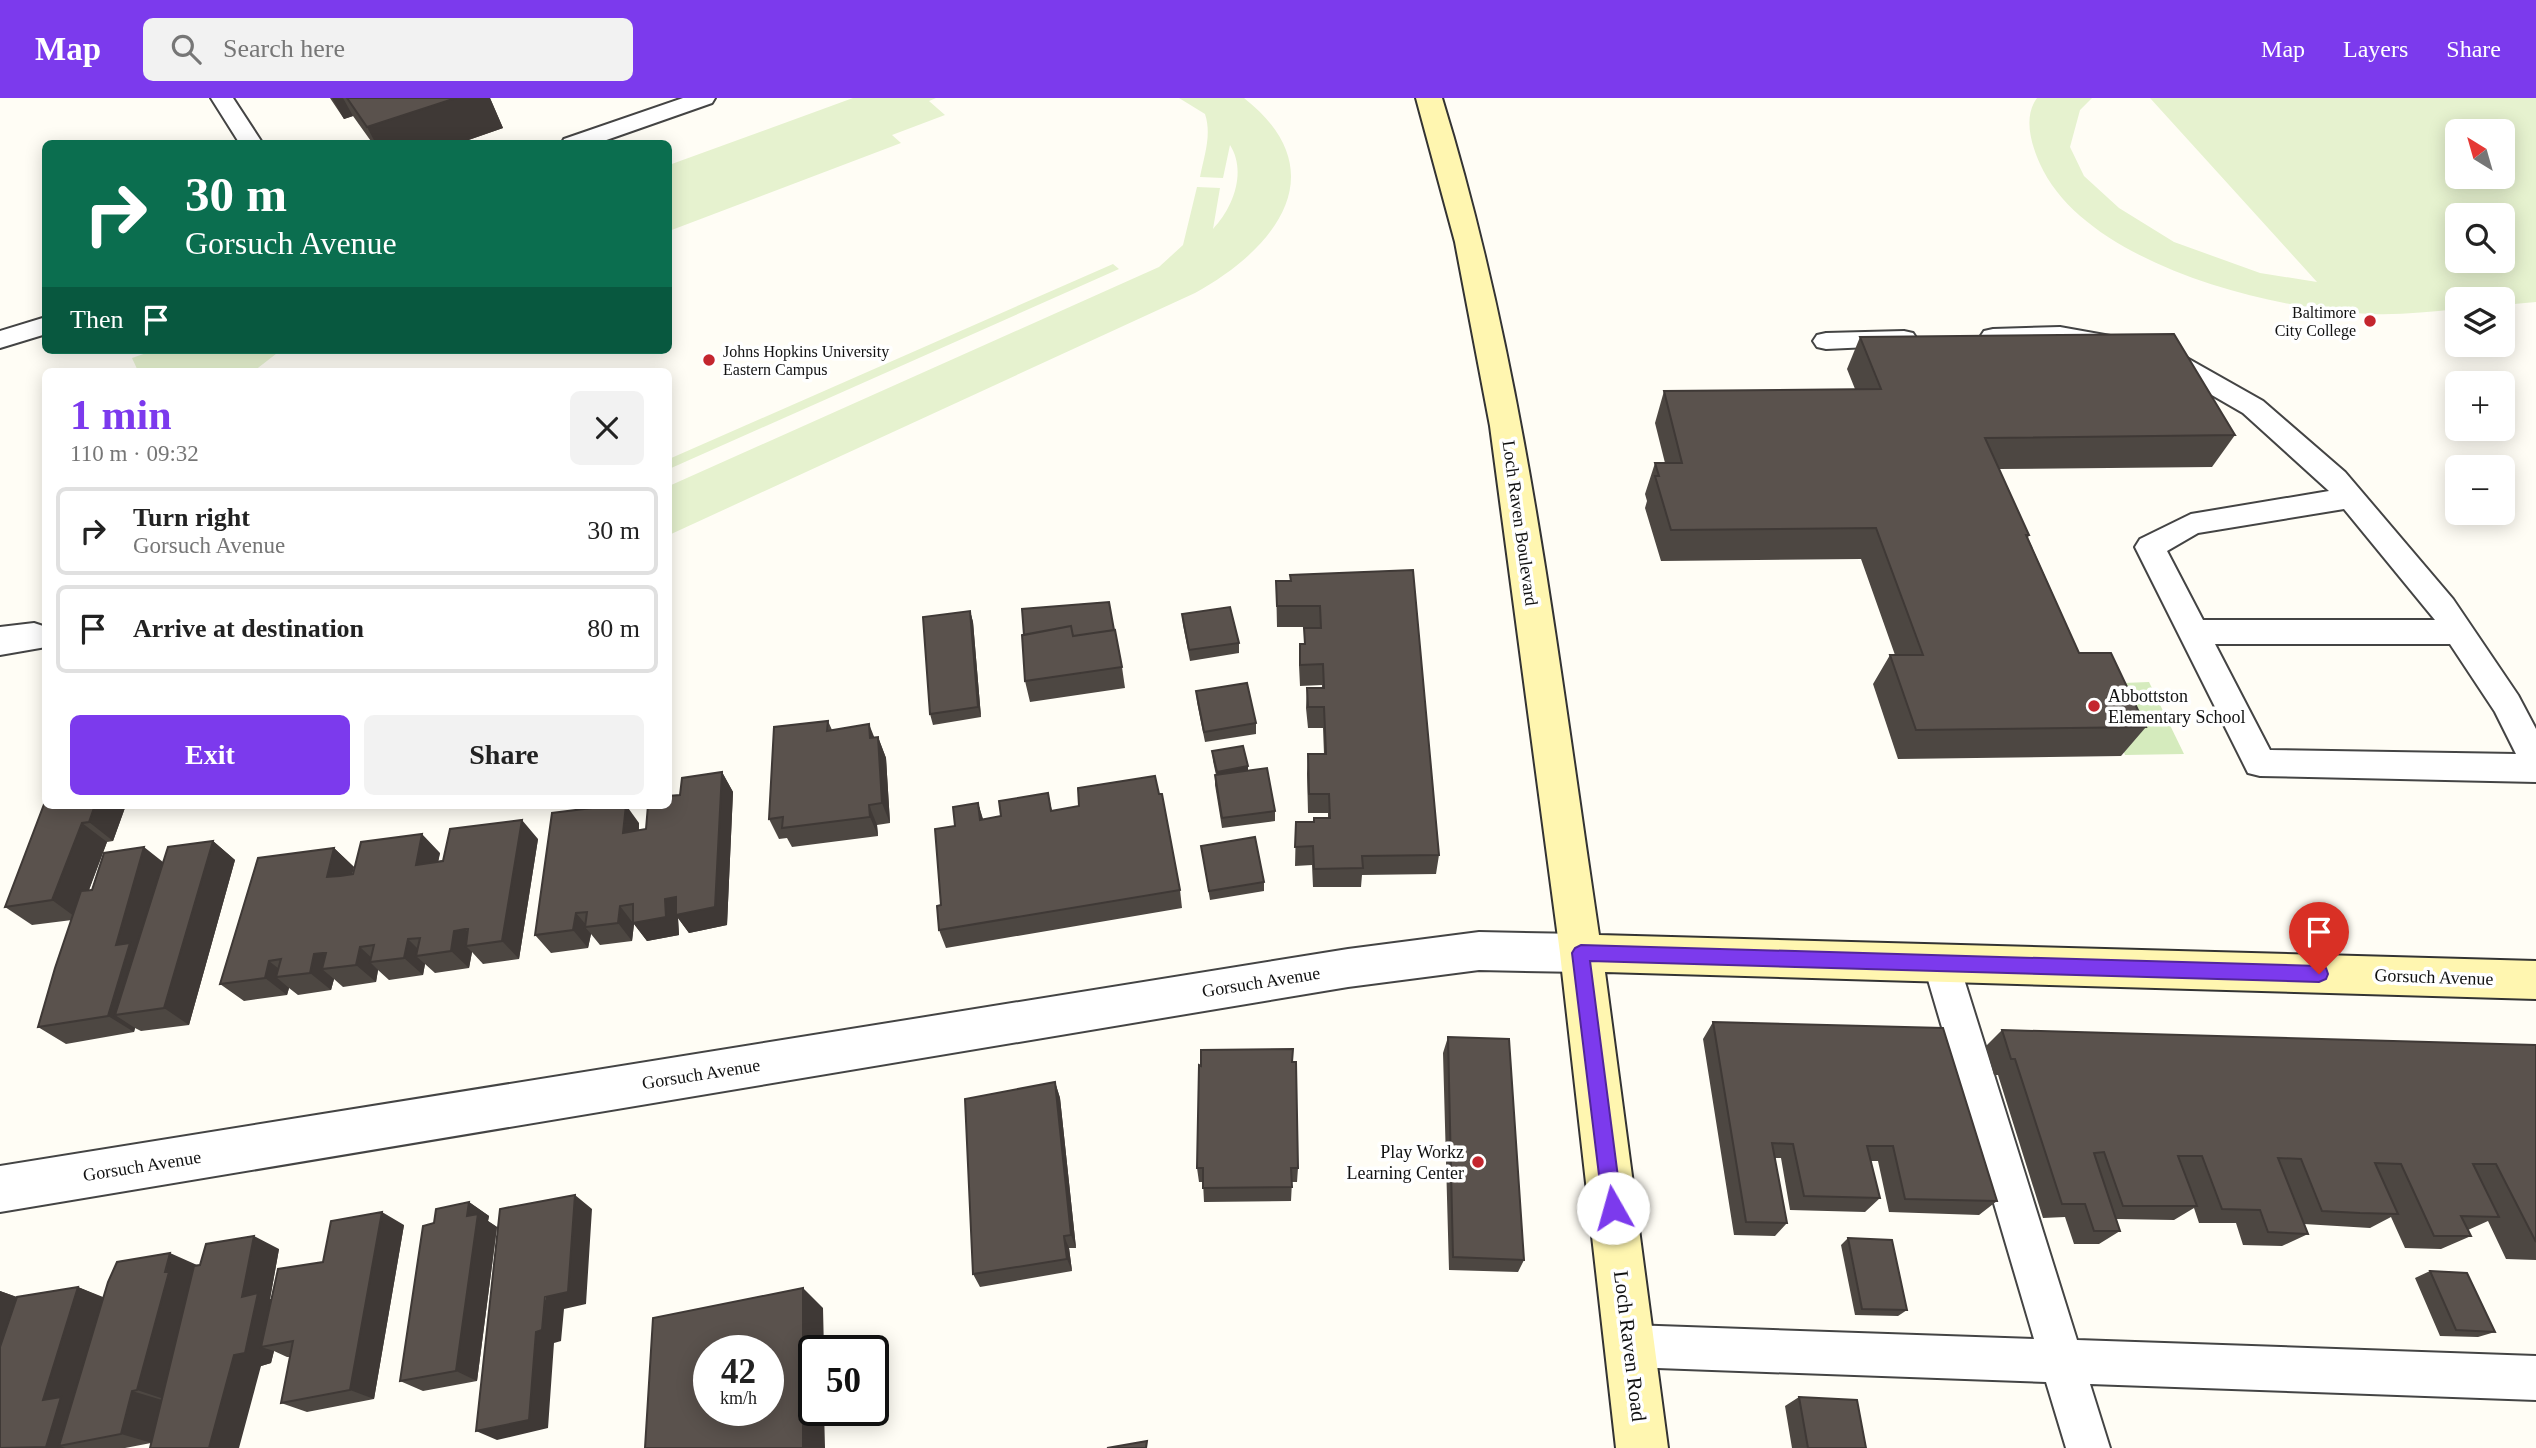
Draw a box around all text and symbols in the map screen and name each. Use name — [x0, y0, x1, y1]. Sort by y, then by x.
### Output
search box — [143, 18, 633, 81]
icon: search — [167, 30, 205, 68]
text: Map — [35, 31, 101, 67]
text: Search here — [223, 34, 345, 63]
text: Map — [2261, 36, 2305, 62]
text: Layers — [2343, 36, 2408, 62]
text: Share — [2446, 36, 2501, 62]
north arrow — [2445, 119, 2515, 189]
map controls — [2445, 119, 2515, 525]
text: 30 m — [185, 167, 287, 222]
icon: right — [70, 168, 161, 259]
button: search — [2445, 203, 2515, 273]
text: Gorsuch Avenue — [185, 225, 397, 261]
button: layers — [2445, 287, 2515, 357]
icon: arrive — [137, 301, 175, 339]
place label: Baltimore City College — [2275, 304, 2356, 340]
text: Then — [70, 305, 123, 334]
marker: Baltimore City College — [2362, 313, 2378, 329]
place label: Johns Hopkins University Eastern Campus — [723, 343, 889, 379]
marker: Johns Hopkins University Eastern Campus — [701, 352, 717, 368]
button: + — [2445, 371, 2515, 441]
button: close — [570, 391, 644, 465]
text: 1 min — [70, 392, 172, 438]
street label: Loch Raven Boulevard — [1498, 439, 1542, 607]
text: 110 m · 09:32 — [70, 441, 199, 466]
button: − — [2445, 455, 2515, 525]
text: Turn right — [133, 503, 250, 532]
icon: right — [74, 512, 112, 550]
text: 30 m — [587, 516, 640, 545]
text: Gorsuch Avenue — [133, 533, 285, 558]
icon: arrive — [74, 610, 112, 648]
text: Arrive at destination — [133, 614, 364, 643]
text: 80 m — [587, 614, 640, 643]
place label: Abbottston Elementary School — [2108, 686, 2245, 727]
marker: Abbottston Elementary School — [2086, 698, 2102, 714]
button: Exit — [70, 715, 350, 795]
button: Share — [364, 715, 644, 795]
pin — [2289, 902, 2349, 974]
icon: arrive — [2300, 913, 2338, 951]
street label: Gorsuch Avenue — [1201, 963, 1321, 1001]
street label: Gorsuch Avenue — [2374, 965, 2494, 989]
street label: Gorsuch Avenue — [641, 1055, 761, 1093]
place label: Play Workz Learning Center — [1347, 1142, 1464, 1183]
street label: Gorsuch Avenue — [82, 1147, 202, 1185]
marker: Play Workz Learning Center — [1470, 1154, 1486, 1170]
position arrow — [1576, 1171, 1650, 1245]
street label: Loch Raven Road — [1609, 1269, 1651, 1423]
speed limit sign: 50 — [798, 1335, 889, 1426]
text: 42 — [721, 1352, 756, 1391]
text: km/h — [720, 1388, 757, 1408]

